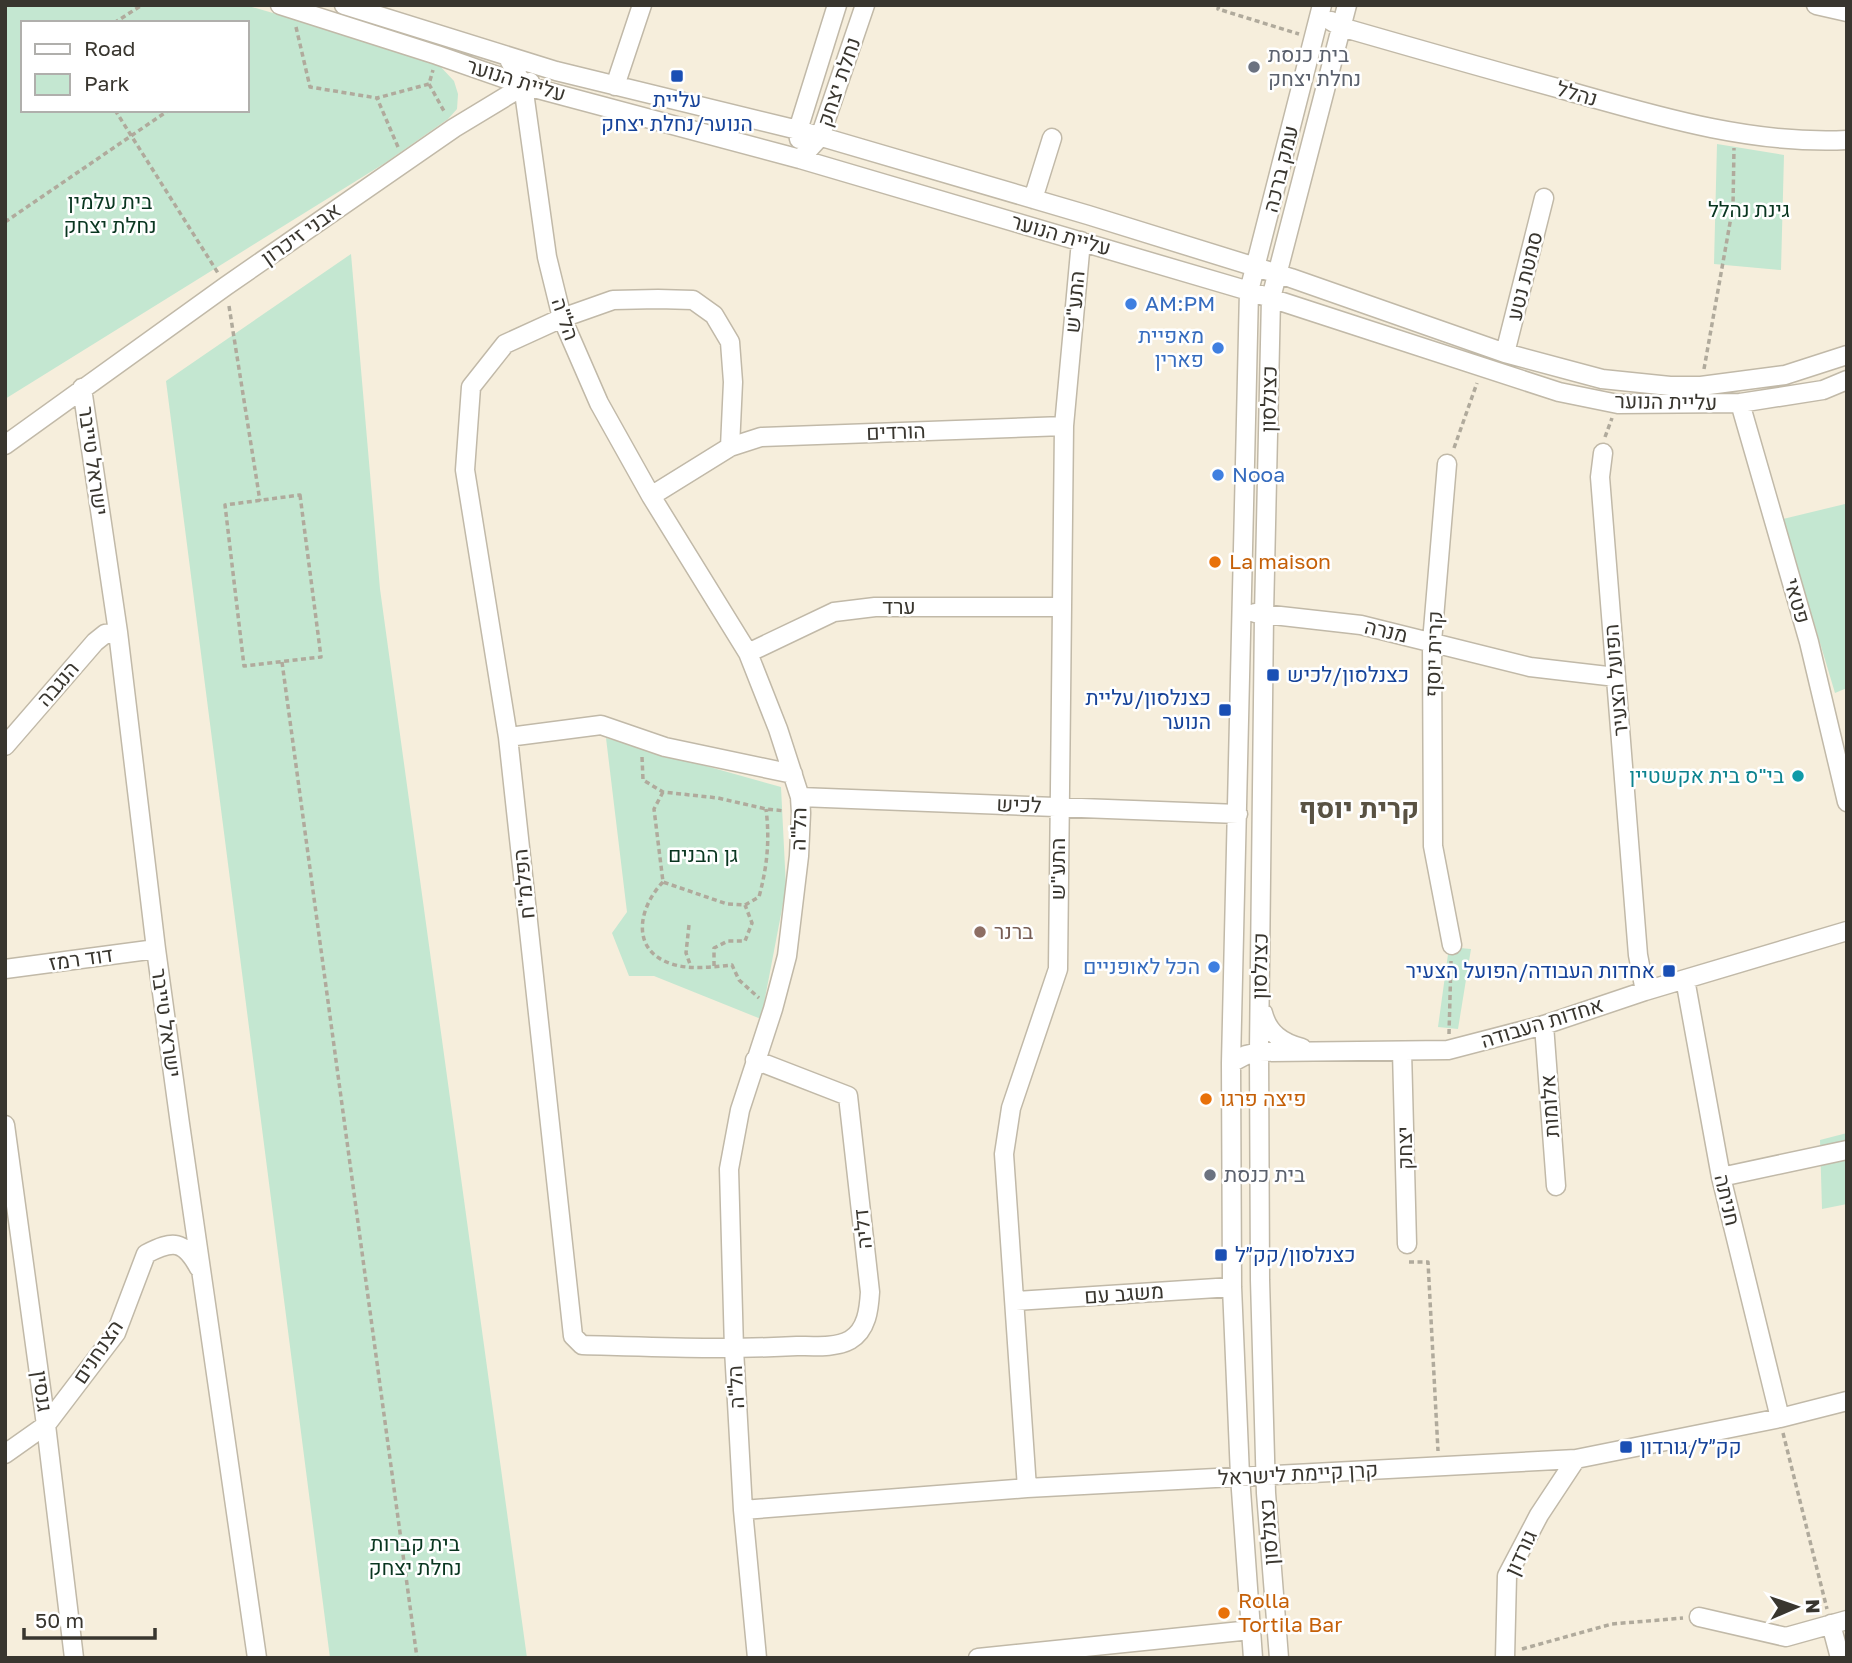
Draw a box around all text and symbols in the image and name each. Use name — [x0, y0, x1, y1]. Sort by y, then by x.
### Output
legend — [21, 21, 248, 112]
street label: נחלת יצחק — [811, 33, 866, 130]
text: Road — [84, 35, 135, 61]
place label: בית כנסת נחלת יצחק — [1268, 41, 1361, 91]
street label: עליית הנוער — [463, 52, 569, 106]
marker: בית כנסת נחלת יצחק — [1246, 59, 1262, 75]
marker: עליית הנוער/נחלת יצחק — [669, 68, 685, 84]
text: Park — [84, 70, 130, 96]
street label: נהלל — [1554, 75, 1601, 111]
place label: עליית הנוער/נחלת יצחק — [601, 86, 753, 136]
street label: עמק ברכה — [1257, 123, 1303, 215]
park label: בית עלמין נחלת יצחק — [63, 188, 157, 238]
street label: אבני זיכרון — [256, 196, 345, 270]
park label: גינת נהלל — [1708, 196, 1790, 222]
street label: עליית הנוער — [1008, 207, 1114, 261]
street label: סמטת נטע — [1500, 229, 1548, 323]
street label: התע"ש — [1058, 270, 1090, 334]
place label: AM:PM — [1145, 290, 1215, 316]
street label: הל"ה — [547, 294, 585, 344]
marker: AM:PM — [1123, 296, 1139, 312]
place label: מאפיית פארין — [1138, 322, 1204, 372]
marker: מאפיית פארין — [1210, 340, 1226, 356]
street label: כצנלסון — [1254, 365, 1282, 433]
street label: עליית הנוער — [1615, 387, 1718, 415]
street label: ישראל טייבר — [73, 405, 115, 517]
street label: הורדים — [866, 417, 926, 445]
place label: Nooa — [1232, 461, 1285, 487]
marker: Nooa — [1210, 467, 1226, 483]
place label: La maison — [1229, 548, 1331, 574]
marker: La maison — [1207, 554, 1223, 570]
street label: פטאי — [1779, 575, 1817, 626]
street label: ערד — [882, 593, 916, 619]
street label: קרית יוסף — [1419, 610, 1448, 698]
street label: מנרה — [1362, 612, 1410, 648]
street label: הפועל הצעיר — [1597, 623, 1633, 737]
street label: הנגבה — [31, 655, 84, 711]
place label: כצנלסון/לכיש — [1287, 661, 1409, 687]
marker: כצנלסון/לכיש — [1265, 667, 1281, 683]
place label: כצנלסון/עליית הנוער — [1085, 684, 1211, 734]
marker: כצנלסון/עליית הנוער — [1217, 702, 1233, 718]
place label: בי"ס בית אקשטיין — [1629, 762, 1784, 788]
marker: בי"ס בית אקשטיין — [1790, 768, 1806, 784]
street label: לכיש — [996, 790, 1042, 818]
district label: קרית יוסף — [1299, 791, 1419, 824]
street label: הל"ה — [785, 807, 811, 851]
street label: התע"ש — [1044, 838, 1070, 900]
park label: גן הבנים — [668, 841, 738, 867]
street label: הפלמ"ח — [506, 848, 540, 921]
place label: ברנר — [994, 918, 1033, 944]
marker: ברנר — [972, 924, 988, 940]
street label: כצנלסון — [1245, 932, 1273, 1000]
street label: דוד רמז — [47, 941, 115, 975]
place label: הכל לאופניים — [1083, 953, 1200, 979]
place label: אחדות העבודה/הפועל הצעיר — [1406, 957, 1655, 983]
marker: הכל לאופניים — [1206, 959, 1222, 975]
marker: אחדות העבודה/הפועל הצעיר — [1661, 963, 1677, 979]
street label: ישראל טייבר — [146, 967, 188, 1079]
street label: אחדות העבודה — [1477, 991, 1606, 1053]
street label: אלומות — [1534, 1074, 1564, 1138]
place label: פיצה פרגו — [1220, 1085, 1306, 1111]
marker: פיצה פרגו — [1198, 1091, 1214, 1107]
street label: יצחק — [1391, 1126, 1417, 1170]
place label: בית כנסת — [1224, 1161, 1305, 1187]
marker: בית כנסת — [1202, 1167, 1218, 1183]
street label: חניתה — [1709, 1171, 1747, 1228]
street label: דליה — [847, 1208, 877, 1251]
place label: כצנלסון/קק״ל — [1235, 1241, 1356, 1267]
marker: כצנלסון/קק״ל — [1213, 1247, 1229, 1263]
street label: משגב עם — [1083, 1277, 1165, 1309]
street label: הצנחנים — [66, 1315, 128, 1388]
street label: הל"ה — [721, 1365, 749, 1410]
street label: גנסין — [27, 1369, 59, 1413]
place label: קק״ל/גורדון — [1640, 1433, 1742, 1459]
marker: קק״ל/גורדון — [1618, 1439, 1634, 1455]
street label: קרן קיימת לישראל — [1217, 1456, 1379, 1490]
street label: כצנלסון — [1253, 1498, 1283, 1566]
street label: גורדון — [1498, 1525, 1542, 1580]
park label: בית קברות נחלת יצחק — [368, 1530, 462, 1580]
north arrow — [1761, 1572, 1831, 1642]
place label: Rolla Tortila Bar — [1238, 1587, 1342, 1637]
scale bar — [24, 1596, 156, 1640]
text: N — [1802, 1599, 1825, 1614]
marker: Rolla Tortila Bar — [1216, 1605, 1232, 1621]
text: 50 m — [35, 1607, 84, 1633]

